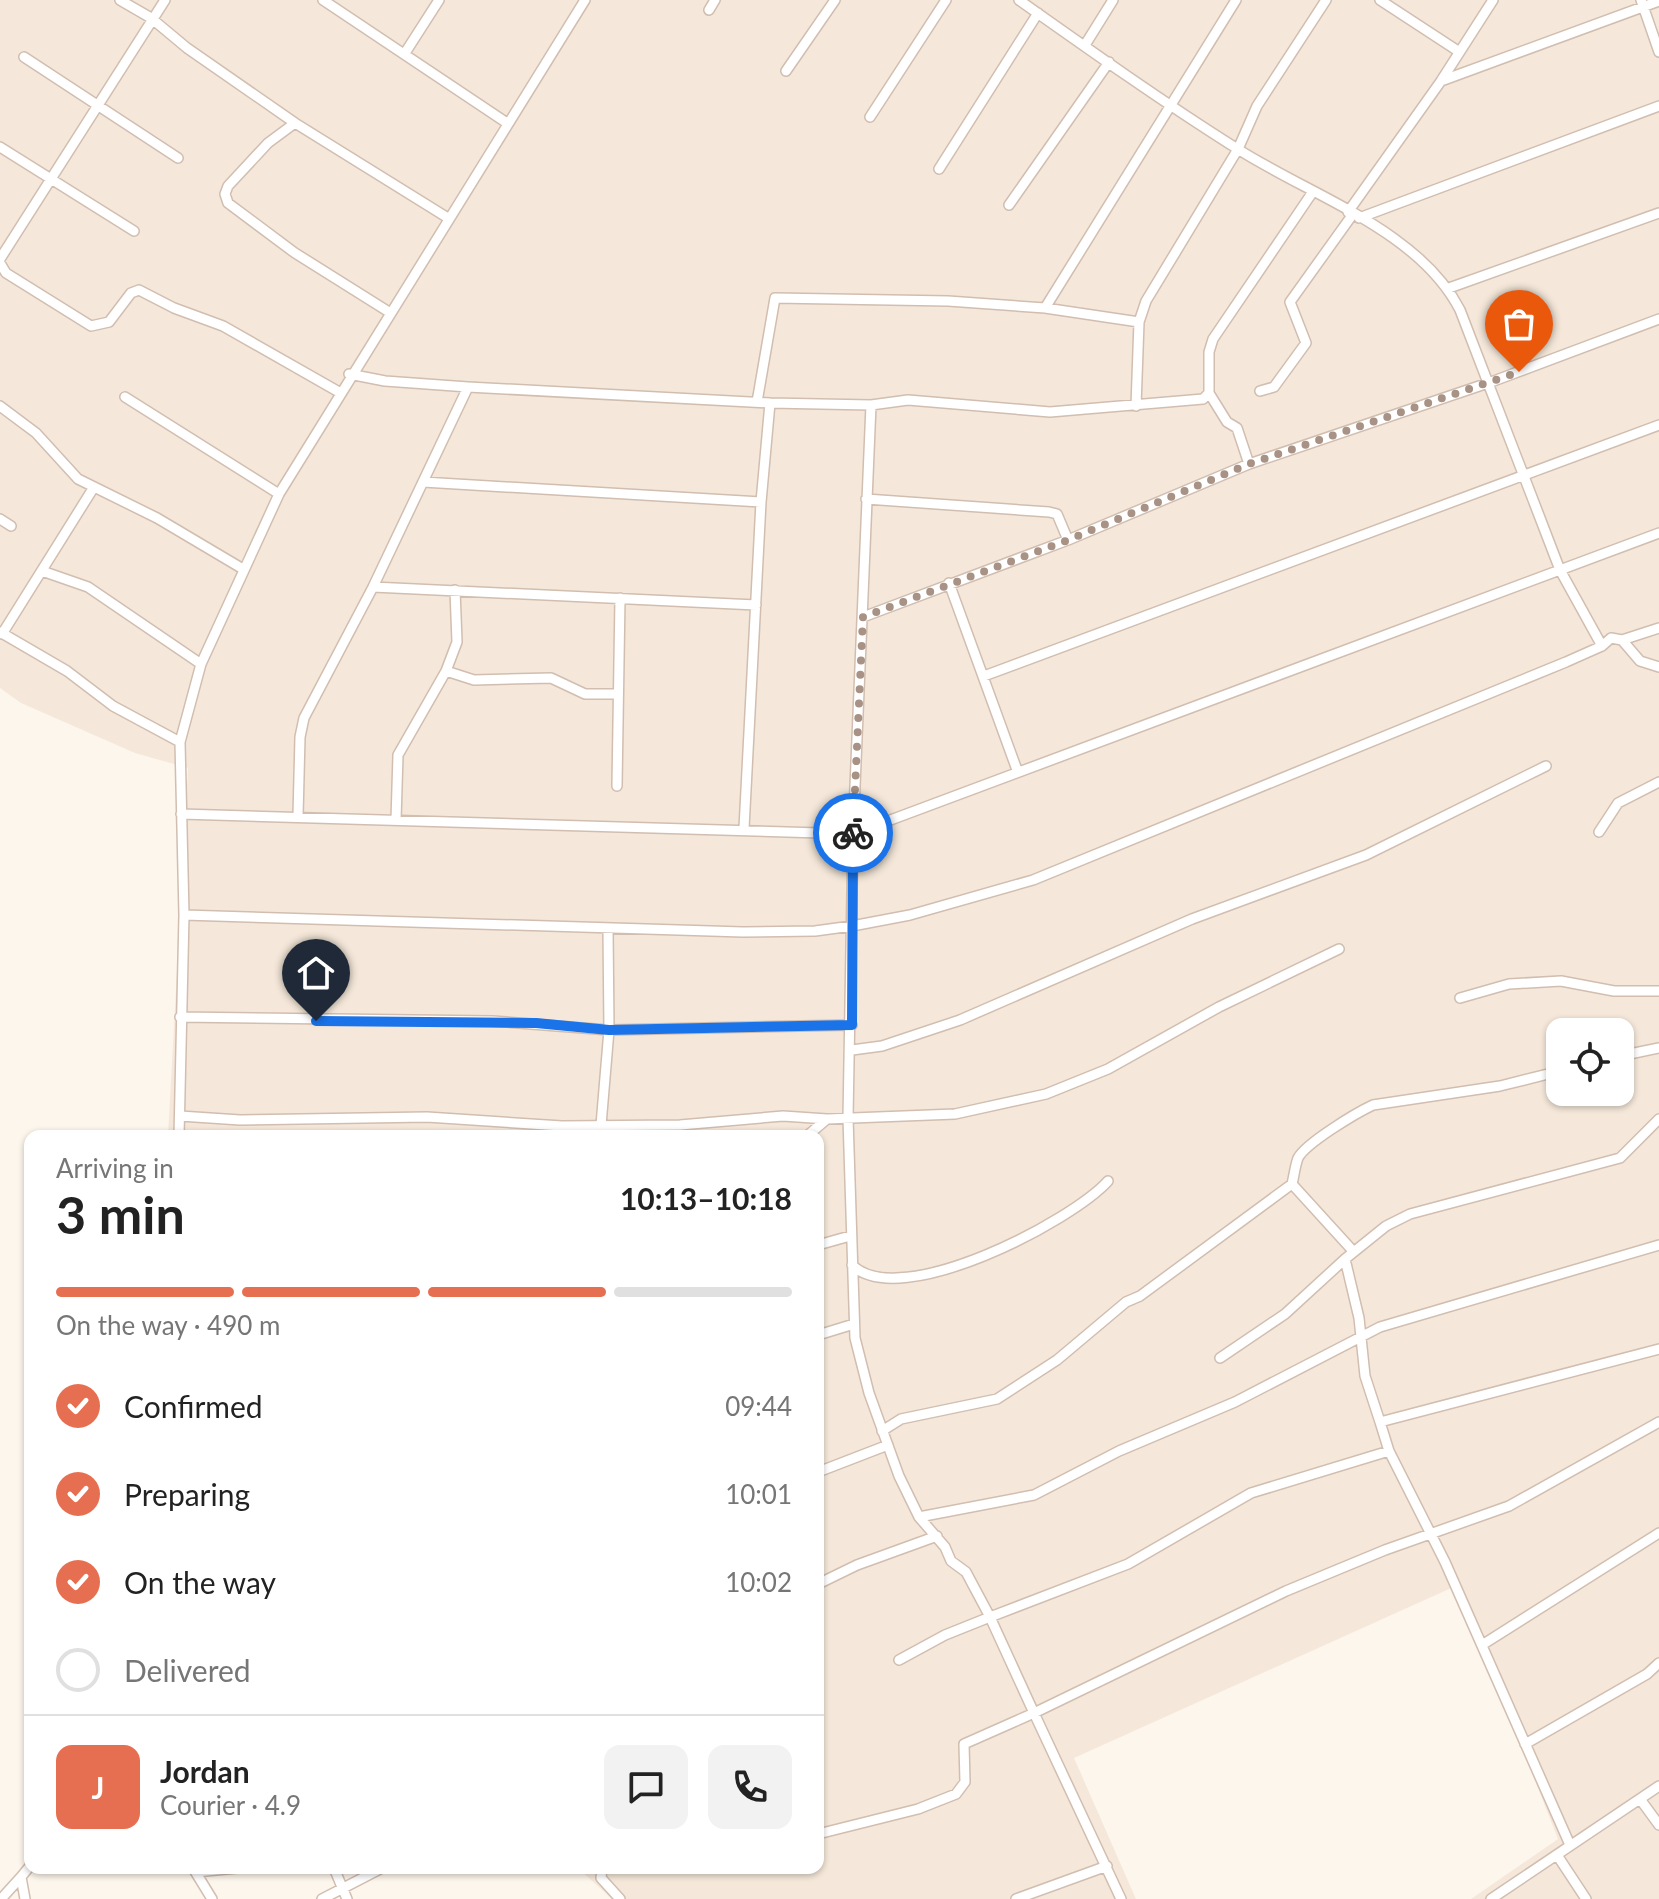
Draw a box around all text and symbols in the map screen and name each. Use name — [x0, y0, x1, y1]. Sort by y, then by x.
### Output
pin — [1485, 290, 1553, 372]
icon: bag — [1497, 302, 1541, 346]
courier — [813, 793, 893, 873]
icon: bike — [831, 811, 875, 855]
pin — [282, 939, 350, 1021]
icon: home — [294, 951, 338, 995]
map controls — [1546, 1018, 1634, 1106]
button: locate — [1546, 1018, 1634, 1106]
text: Arriving in — [56, 1152, 174, 1184]
text: 10:13–10:18 — [620, 1180, 792, 1216]
text: 3 min — [56, 1183, 185, 1245]
text: On the way · 490 m — [56, 1309, 280, 1341]
icon: check — [56, 1384, 100, 1428]
text: Confirmed — [124, 1388, 263, 1424]
text: 09:44 — [725, 1390, 792, 1422]
icon: check — [56, 1472, 100, 1516]
text: Preparing — [124, 1476, 250, 1512]
text: 10:01 — [725, 1478, 792, 1510]
icon: check — [56, 1560, 100, 1604]
text: On the way — [124, 1564, 276, 1600]
text: 10:02 — [725, 1566, 792, 1598]
text: Delivered — [124, 1652, 251, 1688]
button: chat — [604, 1745, 688, 1829]
button: phone — [708, 1745, 792, 1829]
text: Jordan — [160, 1753, 250, 1789]
text: J — [92, 1769, 104, 1805]
text: Courier · 4.9 — [160, 1789, 301, 1821]

